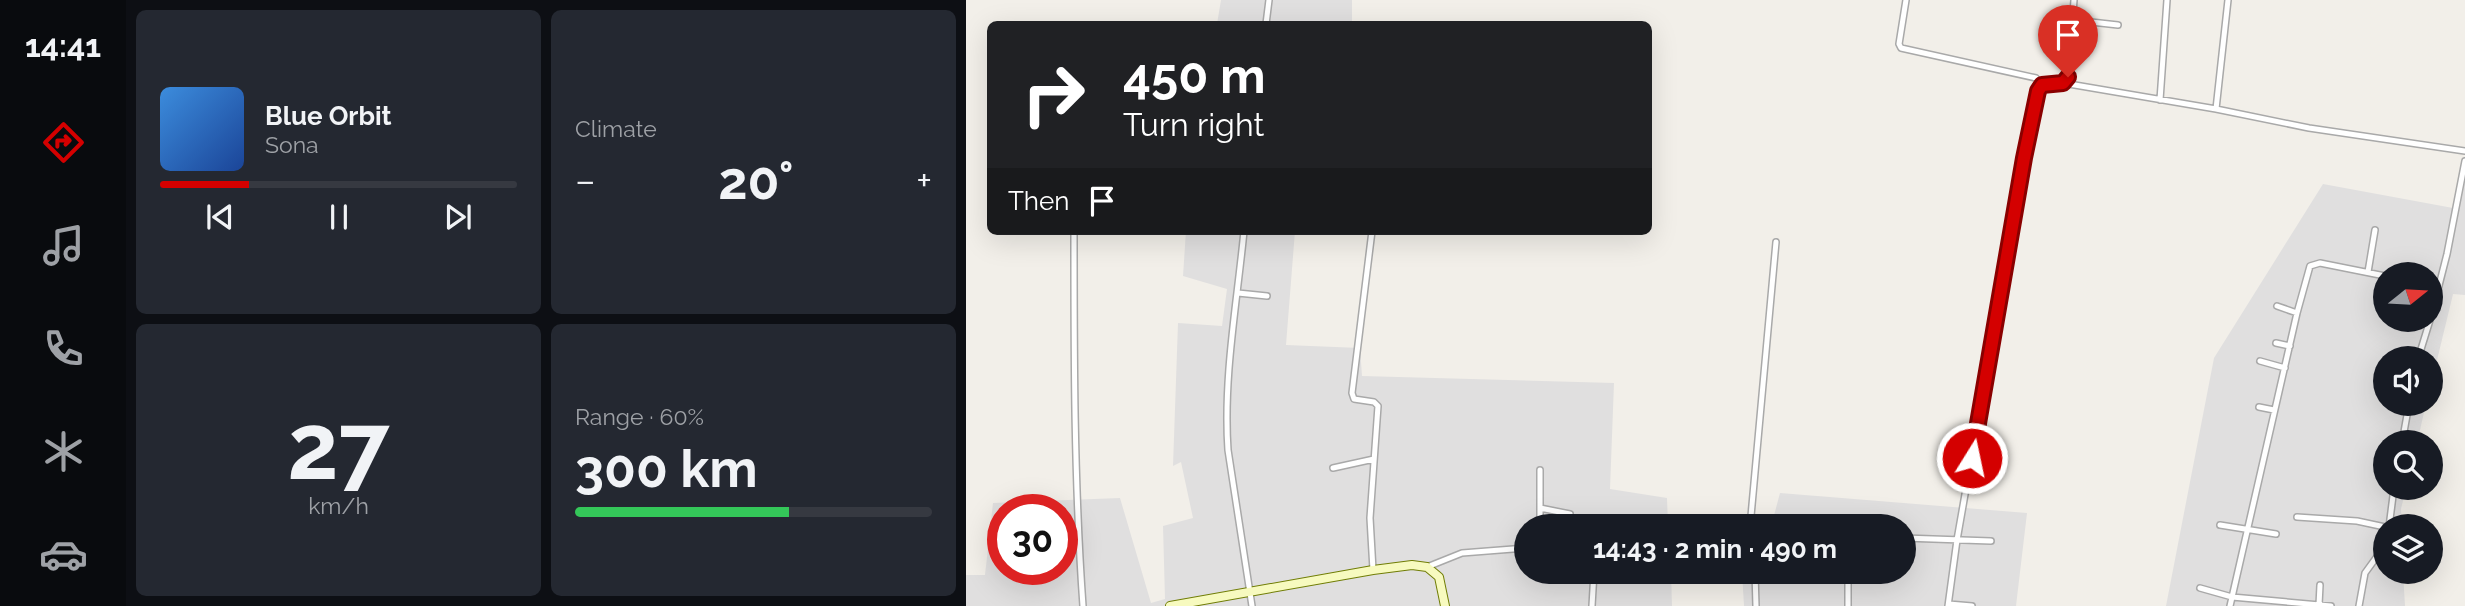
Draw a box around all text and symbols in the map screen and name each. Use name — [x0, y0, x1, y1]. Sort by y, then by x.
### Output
pin — [2038, 5, 2098, 77]
icon: arrive — [2049, 16, 2087, 54]
text: 14:41 — [25, 27, 101, 64]
text: 450 m — [1123, 47, 1266, 104]
icon: right — [1008, 49, 1099, 140]
text: Blue Orbit — [265, 101, 392, 131]
text: Turn right — [1123, 106, 1264, 143]
text: Climate — [575, 115, 657, 142]
icon: directions — [39, 118, 88, 167]
text: Sona — [265, 131, 319, 158]
text: 20° — [718, 150, 794, 211]
text: − — [575, 158, 595, 203]
text: + — [916, 158, 932, 203]
icon: arrive — [1083, 182, 1121, 220]
text: Then — [1008, 186, 1069, 216]
icon: previous — [201, 198, 239, 236]
icon: pause — [320, 198, 358, 236]
icon: next — [439, 198, 477, 236]
icon: music — [39, 221, 88, 270]
north arrow — [2373, 262, 2443, 332]
map controls — [2373, 262, 2443, 584]
icon: phone — [39, 324, 88, 373]
button: sound — [2373, 346, 2443, 416]
text: 27 — [287, 393, 390, 500]
text: Range · 60% — [575, 403, 704, 430]
position arrow — [1935, 421, 2009, 495]
icon: climate — [39, 427, 88, 476]
button: search — [2373, 430, 2443, 500]
text: 300 km — [575, 438, 758, 499]
text: km/h — [308, 492, 369, 519]
speed limit sign: 30 — [987, 494, 1078, 585]
button: layers — [2373, 514, 2443, 584]
icon: car — [39, 530, 88, 579]
text: 14:43 · 2 min · 490 m — [1593, 534, 1837, 564]

